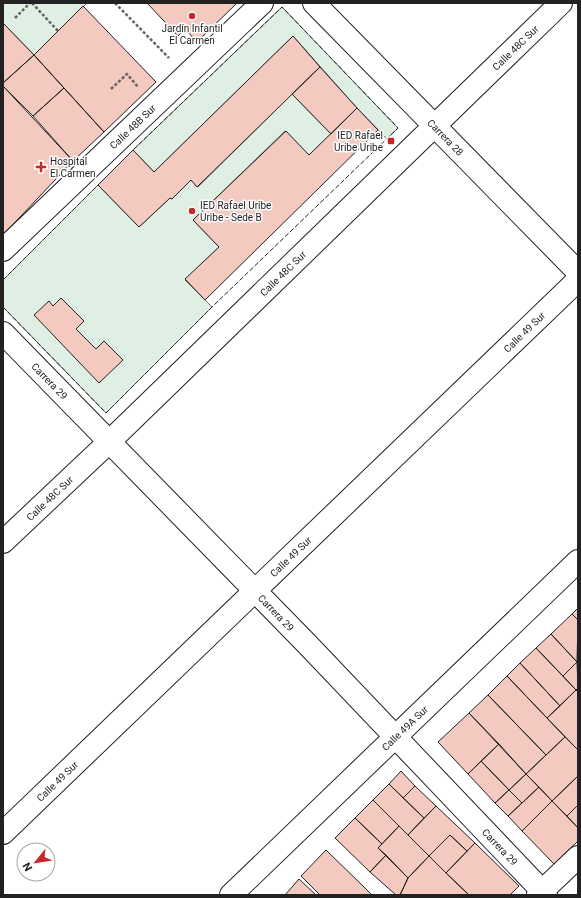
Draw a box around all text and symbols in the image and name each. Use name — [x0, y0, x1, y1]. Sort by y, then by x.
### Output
marker: Jardín Infantil El Carmen — [187, 11, 197, 21]
place label: Jardín Infantil El Carmen — [161, 23, 223, 46]
street label: Calle 48C Sur — [490, 23, 541, 73]
street label: Calle 48B Sur — [108, 102, 159, 151]
street label: Carrera 28 — [425, 117, 466, 158]
place label: IED Rafael Uribe Uribe — [334, 130, 383, 153]
marker: IED Rafael Uribe Uribe — [386, 136, 396, 146]
place label: Hospital El Carmen — [50, 156, 96, 179]
marker: Hospital El Carmen — [35, 161, 47, 173]
place label: IED Rafael Uribe Uribe - Sede B — [200, 200, 271, 223]
marker: IED Rafael Uribe Uribe - Sede B — [187, 206, 197, 216]
street label: Calle 48C Sur — [258, 248, 309, 298]
street label: Calle 49 Sur — [501, 309, 548, 355]
street label: Carrera 29 — [29, 361, 70, 402]
street label: Calle 48C Sur — [24, 474, 76, 523]
street label: Calle 49 Sur — [268, 534, 314, 579]
street label: Carrera 29 — [256, 593, 296, 633]
street label: Calle 49A Sur — [380, 703, 431, 753]
street label: Calle 49 Sur — [34, 759, 81, 804]
street label: Carrera 29 — [480, 827, 520, 868]
north arrow — [16, 842, 56, 882]
text: N — [20, 860, 35, 873]

